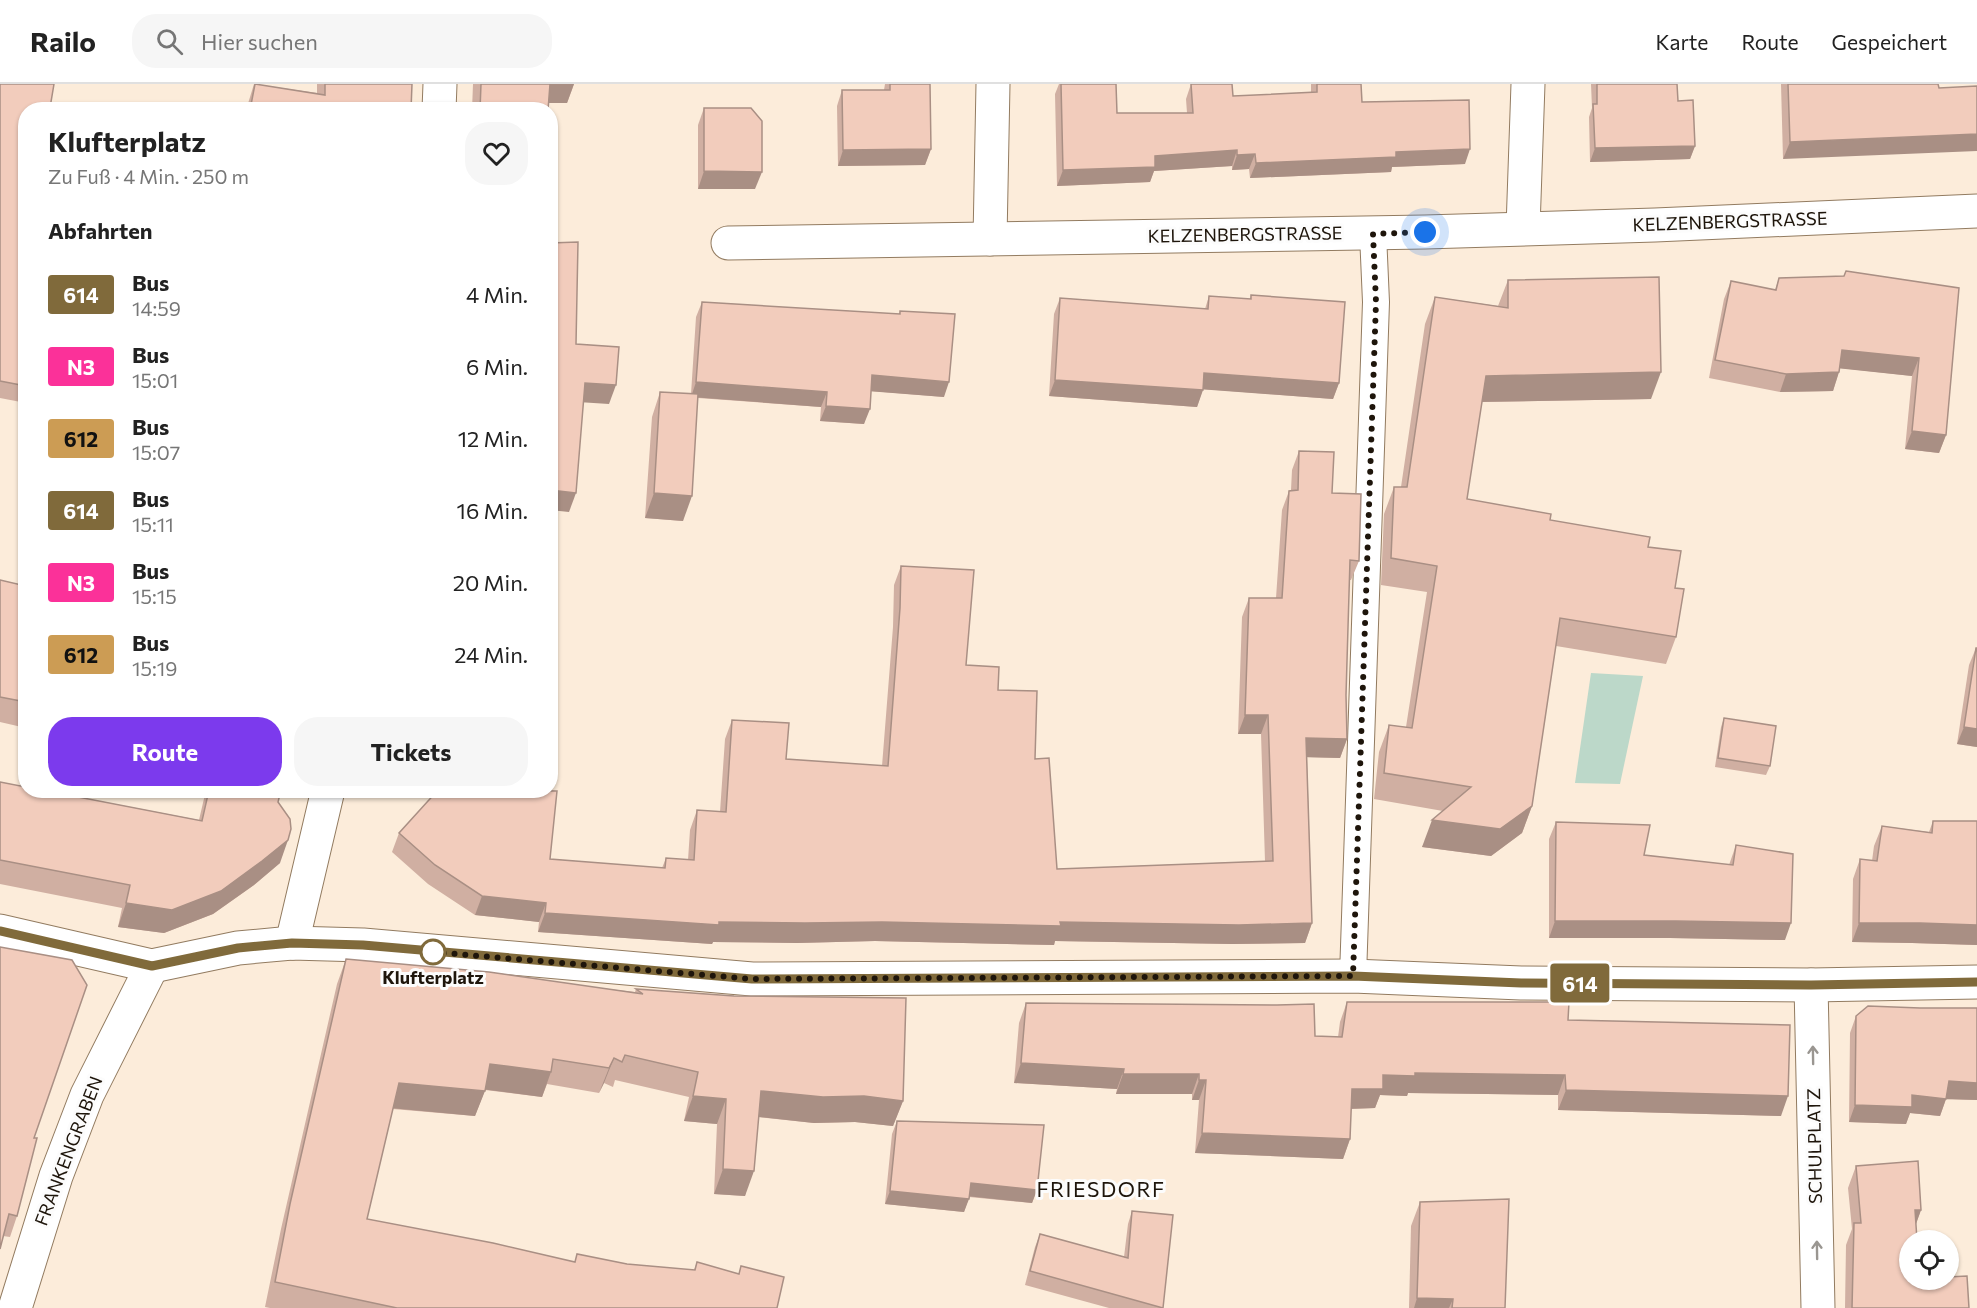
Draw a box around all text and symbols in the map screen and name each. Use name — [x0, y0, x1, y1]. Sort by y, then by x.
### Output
search box — [132, 14, 552, 68]
text: Railo — [30, 24, 96, 58]
icon: search — [153, 25, 186, 58]
text: Hier suchen — [201, 28, 318, 55]
text: Karte — [1655, 29, 1708, 54]
text: Route — [1741, 29, 1799, 54]
text: Gespeichert — [1832, 29, 1947, 54]
button: heart — [465, 122, 528, 185]
text: Klufterplatz — [48, 124, 206, 158]
text: Zu Fuß · 4 Min. · 250 m — [48, 164, 249, 188]
street label: KELZENBERGSTRASSE — [1632, 207, 1828, 235]
text: Abfahrten — [48, 217, 152, 244]
your location — [1410, 217, 1440, 247]
street label: KELZENBERGSTRASSE — [1147, 221, 1343, 247]
text: Bus — [132, 269, 169, 296]
text: 4 Min. — [466, 281, 528, 308]
text: 614 — [63, 282, 99, 307]
text: 14:59 — [132, 296, 181, 320]
text: Bus — [132, 341, 169, 368]
text: 6 Min. — [466, 353, 528, 380]
text: N3 — [67, 354, 95, 379]
text: 15:01 — [132, 368, 178, 392]
text: Bus — [132, 413, 169, 440]
text: 12 Min. — [458, 425, 528, 452]
text: 612 — [64, 426, 98, 451]
text: 15:07 — [132, 440, 180, 464]
text: Bus — [132, 485, 169, 512]
text: 16 Min. — [457, 497, 528, 524]
text: 614 — [63, 498, 99, 523]
text: 15:11 — [132, 512, 174, 536]
text: Bus — [132, 557, 169, 584]
text: 20 Min. — [453, 569, 528, 596]
text: N3 — [67, 570, 95, 595]
text: 15:15 — [132, 584, 177, 608]
text: Bus — [132, 629, 169, 656]
text: 24 Min. — [454, 641, 528, 668]
text: 612 — [64, 642, 98, 667]
text: 15:19 — [132, 656, 177, 680]
button: Route — [48, 717, 282, 786]
button: Tickets — [294, 717, 528, 786]
marker: Klufterplatz — [420, 939, 446, 965]
line badge: 614 — [1546, 964, 1614, 1002]
place label: Klufterplatz — [382, 966, 484, 988]
text: 614 — [1562, 971, 1598, 996]
one-way arrow — [1807, 1045, 1819, 1065]
street label: FRANKENGRABEN — [29, 1073, 107, 1228]
street label: SCHULPLATZ — [1802, 1088, 1826, 1204]
district label: FRIESDORF — [1037, 1176, 1166, 1201]
map controls — [1899, 1230, 1959, 1290]
button: locate — [1899, 1230, 1959, 1290]
one-way arrow — [1811, 1240, 1823, 1260]

